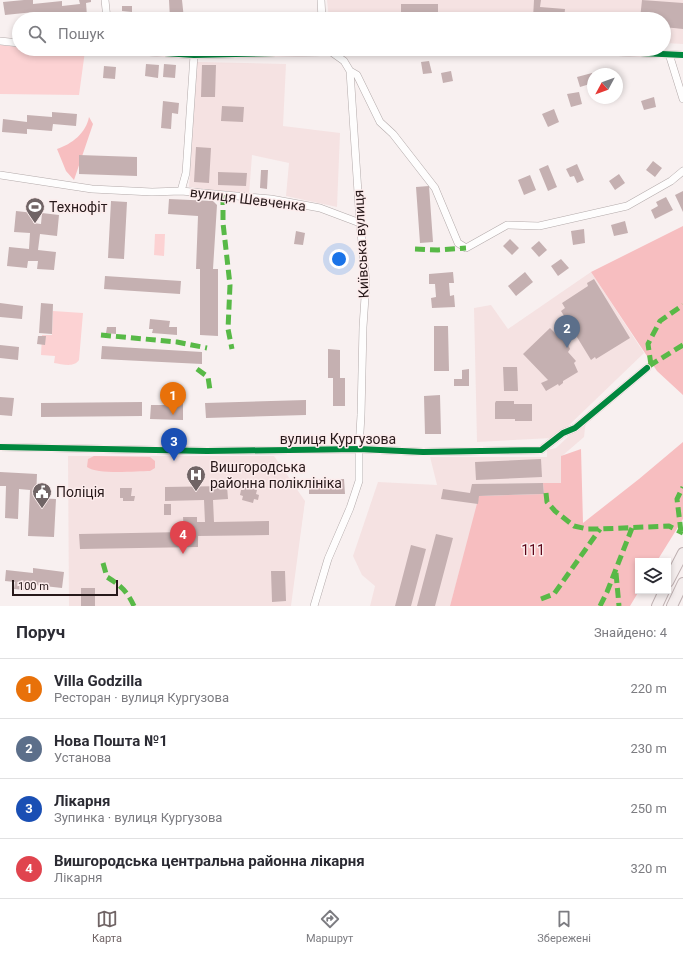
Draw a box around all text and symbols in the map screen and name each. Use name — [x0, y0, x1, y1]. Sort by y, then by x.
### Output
search box — [12, 12, 671, 56]
icon: search — [26, 23, 48, 45]
text: Пошук — [58, 25, 105, 43]
north arrow — [587, 68, 623, 104]
street label: вулиця Шевченка — [189, 184, 307, 214]
street label: Київська вулиця — [350, 189, 372, 299]
sports icon: Технофіт — [24, 196, 46, 224]
place label: Технофіт — [49, 199, 108, 215]
your location — [329, 249, 349, 269]
pin: 2 — [554, 315, 580, 348]
pin: 1 — [160, 382, 186, 415]
pin: 3 — [161, 428, 187, 461]
street label: вулиця Кургузова — [280, 431, 396, 447]
place label: Вишгородська районна поліклініка — [210, 459, 342, 491]
hospital icon: Вишгородська районна поліклініка — [185, 464, 207, 492]
public building icon: Поліція — [31, 481, 53, 509]
place label: Поліція — [56, 484, 105, 500]
pin: 4 — [170, 521, 196, 554]
park label: 111 — [521, 542, 545, 558]
map controls — [635, 558, 671, 594]
button: layers — [635, 558, 671, 594]
scale bar — [12, 578, 118, 597]
text: 100 m — [18, 580, 49, 593]
text: Поруч — [16, 622, 65, 642]
text: Знайдено: 4 — [594, 625, 667, 640]
text: Villa Godzilla — [54, 672, 142, 690]
text: 1 — [25, 681, 33, 696]
text: 220 m — [630, 681, 667, 696]
text: Ресторан · вулиця Кургузова — [54, 690, 229, 705]
text: Нова Пошта №1 — [54, 732, 168, 750]
text: 2 — [25, 741, 33, 756]
text: 230 m — [630, 741, 667, 756]
text: Установа — [54, 750, 111, 765]
text: Лікарня — [54, 792, 110, 810]
text: 3 — [25, 801, 33, 816]
text: 250 m — [630, 801, 667, 816]
text: Зупинка · вулиця Кургузова — [54, 810, 222, 825]
text: Вишгородська центральна районна лікарня — [54, 852, 365, 870]
text: 4 — [25, 861, 33, 876]
text: 320 m — [630, 861, 667, 876]
text: Лікарня — [54, 870, 102, 885]
tab: Карта — [92, 908, 122, 945]
tab: Маршрут — [306, 908, 353, 945]
tab: Збережені — [537, 908, 591, 945]

